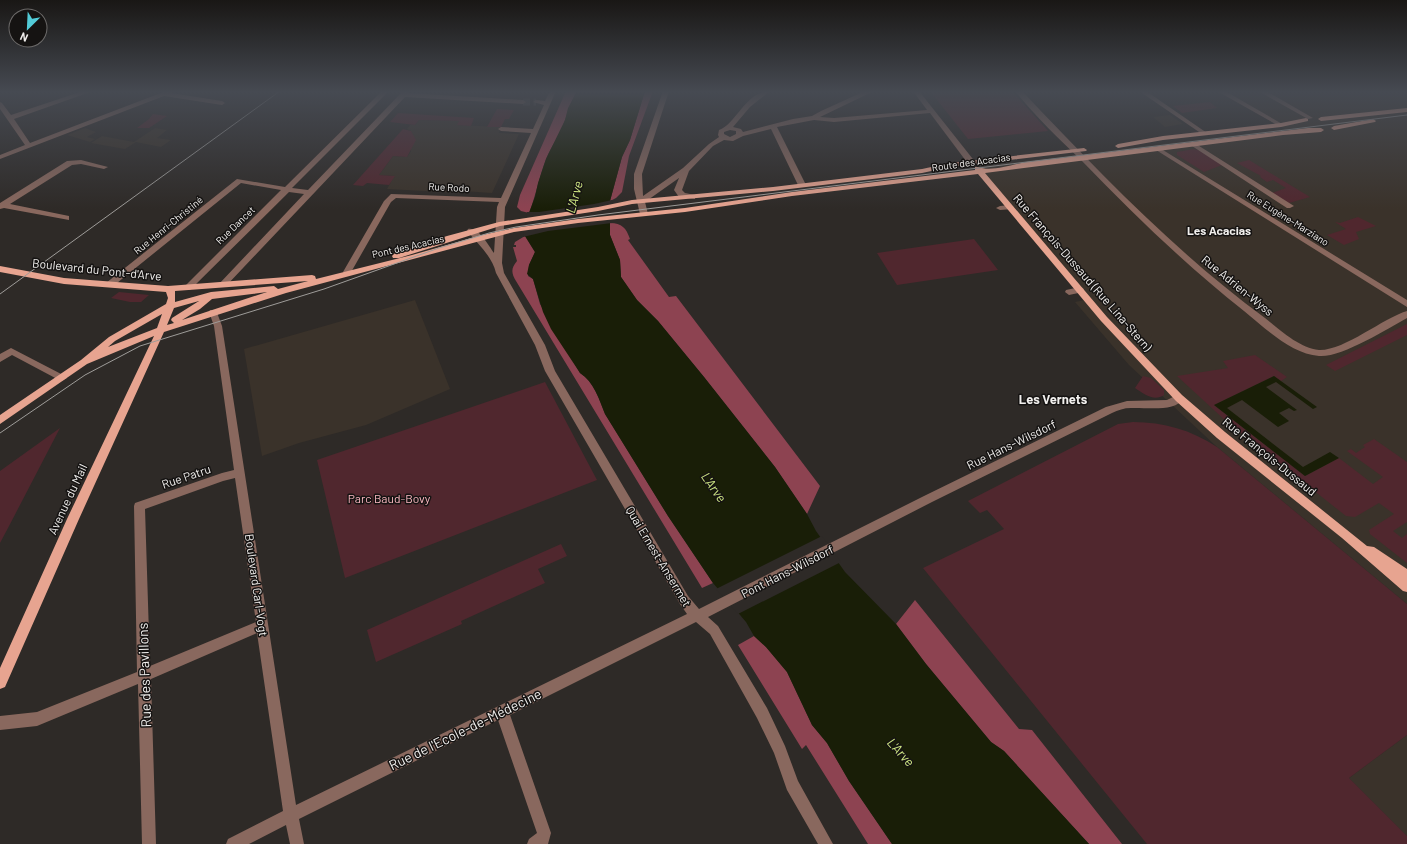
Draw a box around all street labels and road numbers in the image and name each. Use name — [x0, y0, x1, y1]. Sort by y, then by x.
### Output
street label: Route des Acacias — [931, 151, 1011, 173]
street label: Rue Rodo — [428, 180, 470, 194]
street label: Rue Eugène-Marziano — [1245, 188, 1331, 248]
street label: Rue François-Dussaud (Rue Lina-Stern) — [1011, 191, 1156, 354]
street label: Rue Henri-Christiné — [131, 193, 205, 257]
street label: Rue Dancet — [213, 203, 257, 246]
street label: Pont des Acacias — [371, 232, 445, 260]
street label: Rue Adrien-Wyss — [1199, 252, 1277, 318]
street label: Boulevard du Pont-d'Arve — [32, 255, 162, 283]
street label: Rue François-Dussaud — [1220, 414, 1320, 498]
street label: Rue Hans-Wilsdorf — [964, 416, 1058, 472]
street label: Avenue du Mail — [45, 461, 89, 537]
street label: Rue Patru — [160, 461, 212, 491]
street label: Quai Ernest-Ansermet — [623, 503, 695, 609]
street label: Boulevard Carl-Vogt — [243, 533, 271, 637]
street label: Pont Hans-Wilsdorf — [739, 542, 835, 600]
street label: Rue des Pavillons — [134, 622, 154, 728]
street label: Rue de l'Ecole-de-Médecine — [386, 685, 544, 773]

